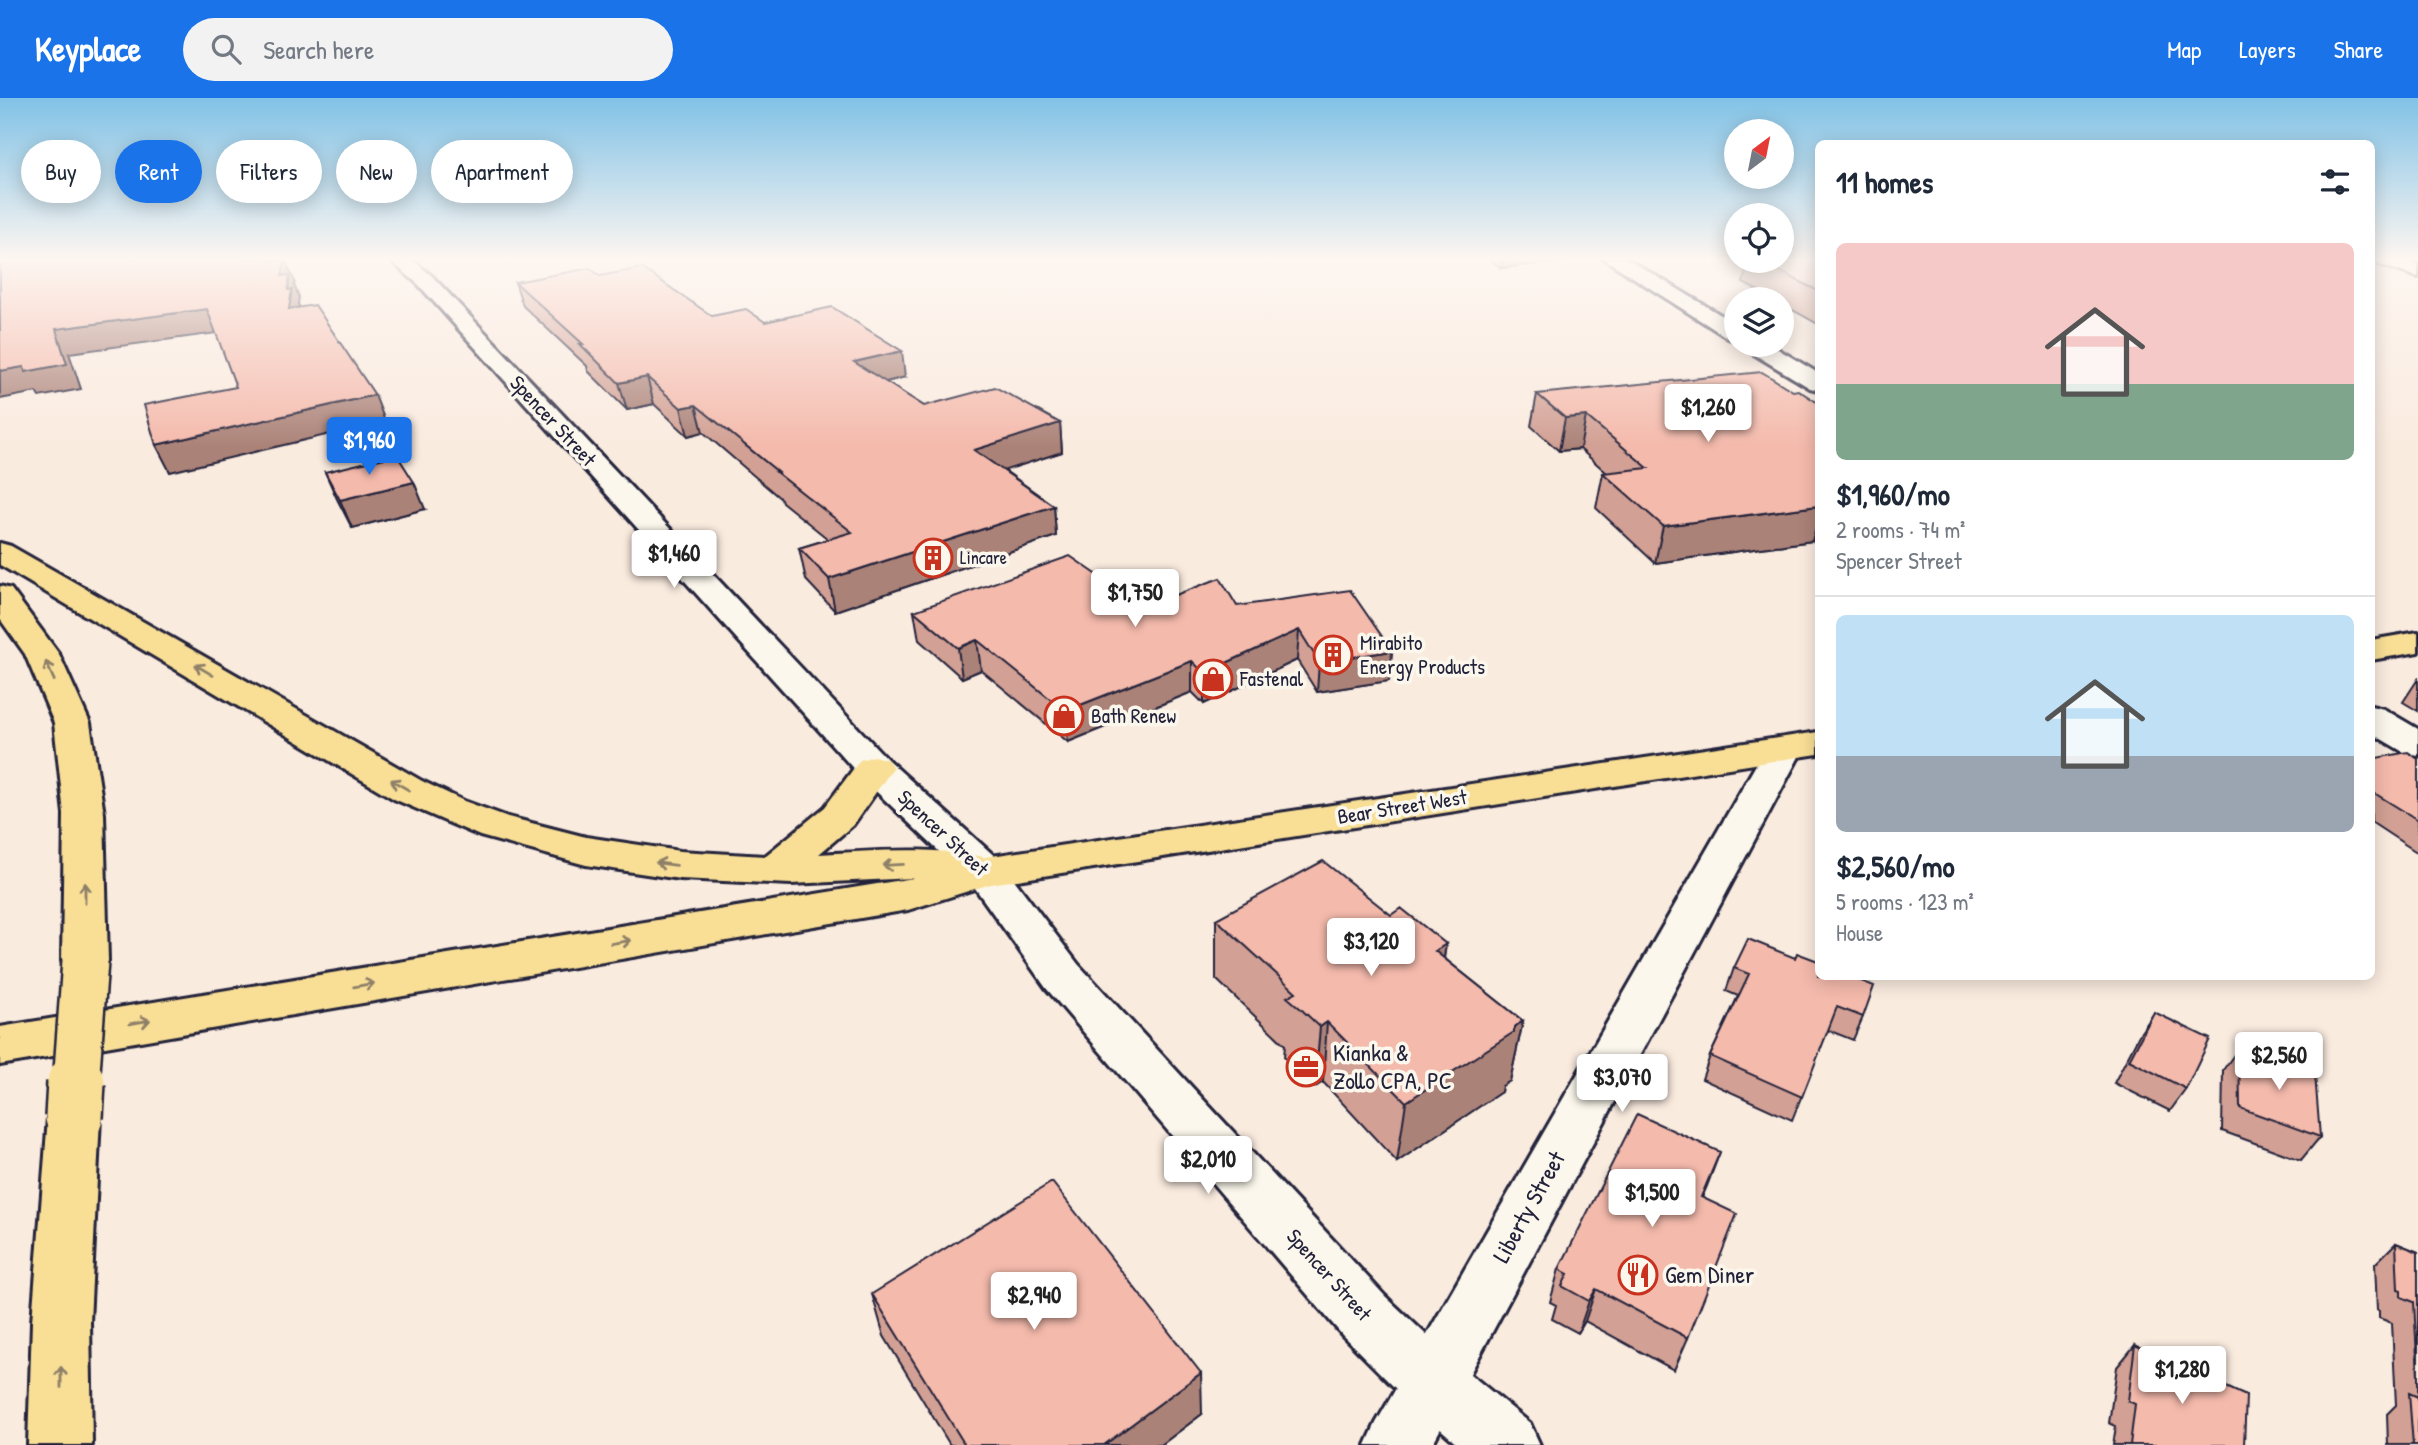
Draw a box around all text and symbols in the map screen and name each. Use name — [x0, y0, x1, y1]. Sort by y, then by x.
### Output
search box — [183, 18, 673, 81]
text: Keyplace — [35, 27, 141, 71]
icon: search — [207, 30, 245, 68]
text: Search here — [263, 32, 374, 67]
text: Map — [2167, 33, 2201, 65]
text: Layers — [2239, 33, 2296, 65]
text: Share — [2334, 33, 2383, 65]
north arrow — [1724, 119, 1794, 189]
map controls — [1724, 119, 1794, 357]
chip: Buy — [21, 140, 101, 203]
chip: Rent — [115, 140, 202, 203]
chip: Filters — [216, 140, 322, 203]
chip: New — [336, 140, 417, 203]
chip: Apartment — [431, 140, 573, 203]
text: 11 homes — [1836, 162, 1933, 202]
icon: filters — [2316, 163, 2354, 201]
button: locate — [1724, 203, 1794, 273]
button: layers — [1724, 287, 1794, 357]
icon: home — [2032, 289, 2158, 415]
street label: Spencer Street — [504, 369, 604, 473]
pin: $1,260 — [1651, 384, 1765, 444]
text: $1,260 — [1681, 391, 1735, 422]
pin: $1,960 — [312, 418, 426, 477]
text: $1,960 — [343, 424, 395, 455]
text: $1,960/mo — [1836, 474, 1950, 514]
text: 2 rooms · 74 m² — [1836, 514, 1965, 545]
pin: $1,460 — [617, 531, 731, 590]
text: $1,460 — [648, 537, 700, 568]
building icon: Lincare — [912, 537, 954, 579]
place label: Lincare — [960, 545, 1007, 570]
text: Spencer Street — [1836, 545, 1962, 576]
pin: $1,750 — [1078, 570, 1192, 629]
text: $1,750 — [1107, 576, 1163, 607]
place label: Mirabito Energy Products — [1360, 628, 1485, 681]
building icon: Mirabito Energy Products — [1312, 634, 1354, 676]
shop icon: Fastenal — [1192, 658, 1234, 700]
one-way arrow — [42, 660, 55, 682]
icon: home — [2032, 661, 2158, 787]
one-way arrow — [194, 662, 214, 676]
place label: Fastenal — [1239, 664, 1303, 693]
shop icon: Bath Renew — [1043, 695, 1085, 737]
place label: Bath Renew — [1091, 701, 1176, 730]
one-way arrow — [390, 778, 410, 792]
street label: Bear Street West — [1335, 782, 1469, 831]
street label: Spencer Street — [891, 783, 996, 883]
text: $2,560/mo — [1836, 846, 1955, 886]
one-way arrow — [655, 857, 678, 870]
one-way arrow — [882, 858, 905, 871]
one-way arrow — [78, 881, 92, 904]
text: 5 rooms · 123 m² — [1836, 886, 1974, 917]
text: House — [1836, 917, 1883, 948]
pin: $3,120 — [1314, 918, 1428, 978]
text: $3,120 — [1343, 925, 1399, 956]
one-way arrow — [609, 935, 632, 948]
one-way arrow — [352, 978, 375, 991]
one-way arrow — [128, 1015, 151, 1028]
pin: $2,560 — [2222, 1032, 2336, 1092]
place label: Kianka & Zollo CPA, PC — [1333, 1036, 1452, 1096]
text: $2,560 — [2251, 1039, 2307, 1070]
office icon: Kianka & Zollo CPA, PC — [1285, 1046, 1327, 1088]
pin: $3,070 — [1565, 1054, 1679, 1114]
text: $3,070 — [1593, 1061, 1651, 1092]
pin: $2,010 — [1151, 1136, 1265, 1196]
text: $2,010 — [1180, 1143, 1236, 1174]
street label: Liberty Street — [1484, 1144, 1572, 1268]
pin: $1,500 — [1595, 1170, 1709, 1229]
text: $1,500 — [1625, 1176, 1680, 1207]
street label: Spencer Street — [1280, 1222, 1379, 1328]
restaurant icon: Gem Diner — [1617, 1254, 1659, 1296]
place label: Gem Diner — [1665, 1258, 1754, 1290]
pin: $2,940 — [977, 1272, 1091, 1332]
text: $2,940 — [1007, 1279, 1061, 1310]
pin: $1,280 — [2125, 1346, 2239, 1406]
text: $1,280 — [2154, 1353, 2210, 1384]
one-way arrow — [54, 1366, 68, 1389]

